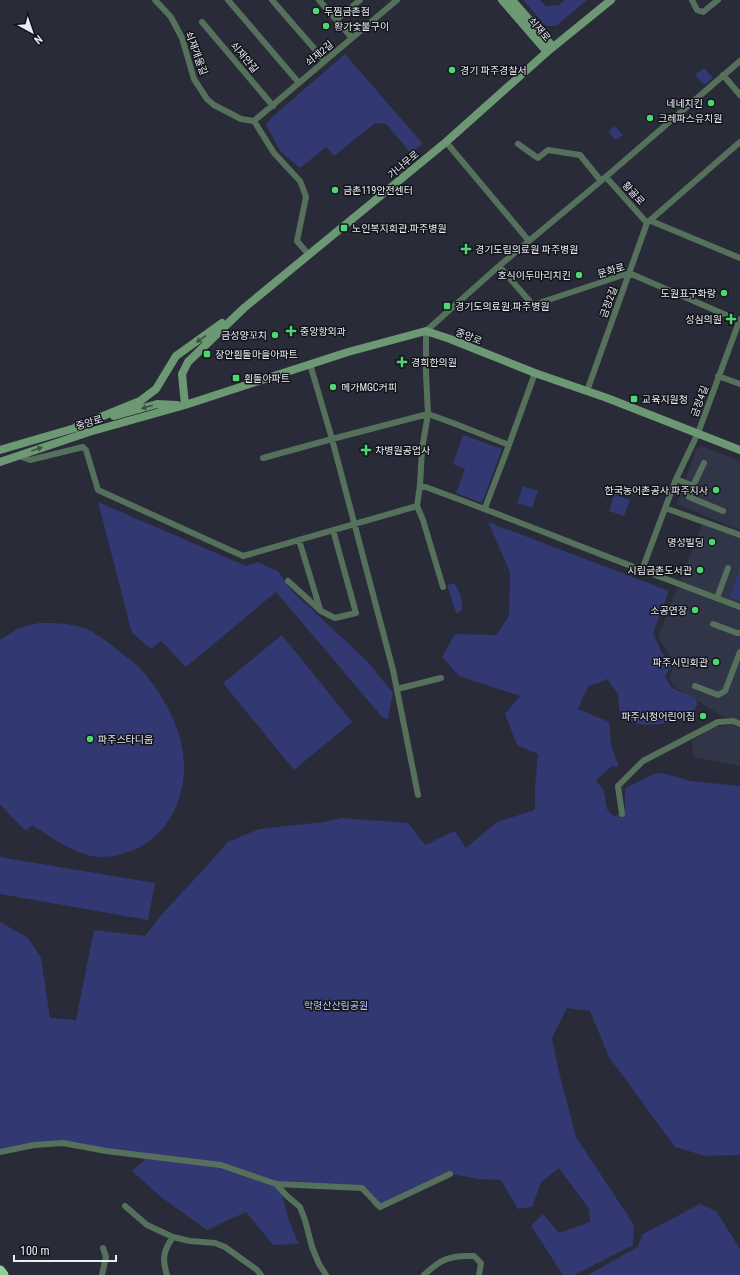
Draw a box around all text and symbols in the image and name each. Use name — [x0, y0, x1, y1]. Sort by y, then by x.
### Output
marker: 두찜금촌점 — [311, 6, 321, 16]
place label: 두찜금촌점 — [324, 6, 370, 17]
north arrow — [12, 12, 52, 52]
street label: 쇠재로 — [527, 15, 553, 43]
marker: 황가숯불구이 — [321, 21, 331, 31]
place label: 황가숯불구이 — [334, 21, 389, 32]
street label: 쇠재개울길 — [183, 30, 210, 77]
text: N — [31, 32, 45, 47]
street label: 쇠재2길 — [303, 39, 335, 68]
street label: 쇠재안길 — [229, 40, 261, 75]
marker: 경기 파주경찰서 — [447, 65, 457, 75]
place label: 경기 파주경찰서 — [460, 65, 527, 76]
place label: 네네치킨 — [666, 98, 703, 109]
marker: 네네치킨 — [706, 98, 716, 108]
marker: 크레파스유치원 — [645, 113, 655, 123]
place label: 크레파스유치원 — [658, 113, 722, 124]
street label: 가나무로 — [386, 148, 421, 180]
street label: 황골로 — [620, 179, 647, 207]
marker: 금촌119안전센터 — [330, 185, 340, 195]
place label: 금촌119안전센터 — [343, 185, 413, 196]
marker: 노인복지회관.파주병원 — [339, 223, 349, 233]
place label: 노인복지회관.파주병원 — [352, 223, 447, 234]
marker: 경기도립의료원 파주병원 — [460, 243, 472, 255]
place label: 경기도립의료원 파주병원 — [475, 244, 579, 255]
street label: 문화로 — [596, 261, 626, 280]
place label: 호식이두마리치킨 — [497, 270, 571, 281]
marker: 호식이두마리치킨 — [574, 270, 584, 280]
street label: 금정2길 — [598, 285, 619, 319]
place label: 도원표구화랑 — [661, 288, 716, 299]
marker: 도원표구화랑 — [719, 288, 729, 298]
marker: 경기도의료원.파주병원 — [442, 301, 452, 311]
place label: 경기도의료원.파주병원 — [455, 301, 550, 312]
marker: 성심의원 — [725, 313, 737, 325]
place label: 성심의원 — [685, 314, 722, 325]
marker: 중앙항외과 — [285, 325, 297, 337]
place label: 중앙항외과 — [300, 326, 346, 337]
street label: 중앙로 — [454, 326, 484, 347]
place label: 금성양꼬치 — [221, 330, 267, 341]
marker: 금성양꼬치 — [270, 330, 280, 340]
one-way arrow — [196, 335, 206, 343]
marker: 장안흰돌마을아파트 — [202, 349, 212, 359]
place label: 장안흰돌마을아파트 — [215, 349, 298, 360]
marker: 경희한의원 — [396, 356, 408, 368]
place label: 경희한의원 — [411, 357, 457, 368]
marker: 흰돌아파트 — [231, 373, 241, 383]
place label: 흰돌아파트 — [244, 373, 290, 384]
marker: 메가MGC커피 — [328, 382, 338, 392]
place label: 메가MGC커피 — [341, 382, 397, 393]
street label: 금정4길 — [689, 384, 710, 418]
marker: 교육지원청 — [629, 394, 639, 404]
place label: 교육지원청 — [642, 394, 688, 405]
one-way arrow — [141, 404, 153, 410]
street label: 중앙로 — [74, 413, 104, 432]
marker: 차병원공업사 — [360, 444, 372, 456]
place label: 차병원공업사 — [375, 445, 431, 456]
one-way arrow — [31, 446, 43, 452]
place label: 한국농어촌공사 파주지사 — [605, 485, 709, 496]
marker: 한국농어촌공사 파주지사 — [711, 485, 721, 495]
place label: 명성빌딩 — [667, 537, 704, 548]
marker: 명성빌딩 — [707, 537, 717, 547]
place label: 시립금촌도서관 — [628, 565, 693, 576]
marker: 시립금촌도서관 — [695, 565, 705, 575]
place label: 소공연장 — [650, 605, 687, 616]
marker: 소공연장 — [690, 605, 700, 615]
place label: 파주시민회관 — [653, 657, 709, 668]
marker: 파주시민회관 — [711, 657, 721, 667]
place label: 파주시청어린이집 — [621, 711, 695, 722]
marker: 파주시청어린이집 — [698, 711, 708, 721]
marker: 파주스타디움 — [85, 734, 95, 744]
place label: 파주스타디움 — [98, 734, 153, 745]
park label: 학령산산림공원 — [304, 1000, 368, 1011]
scale bar — [14, 1237, 116, 1263]
text: 100 m — [20, 1244, 50, 1258]

